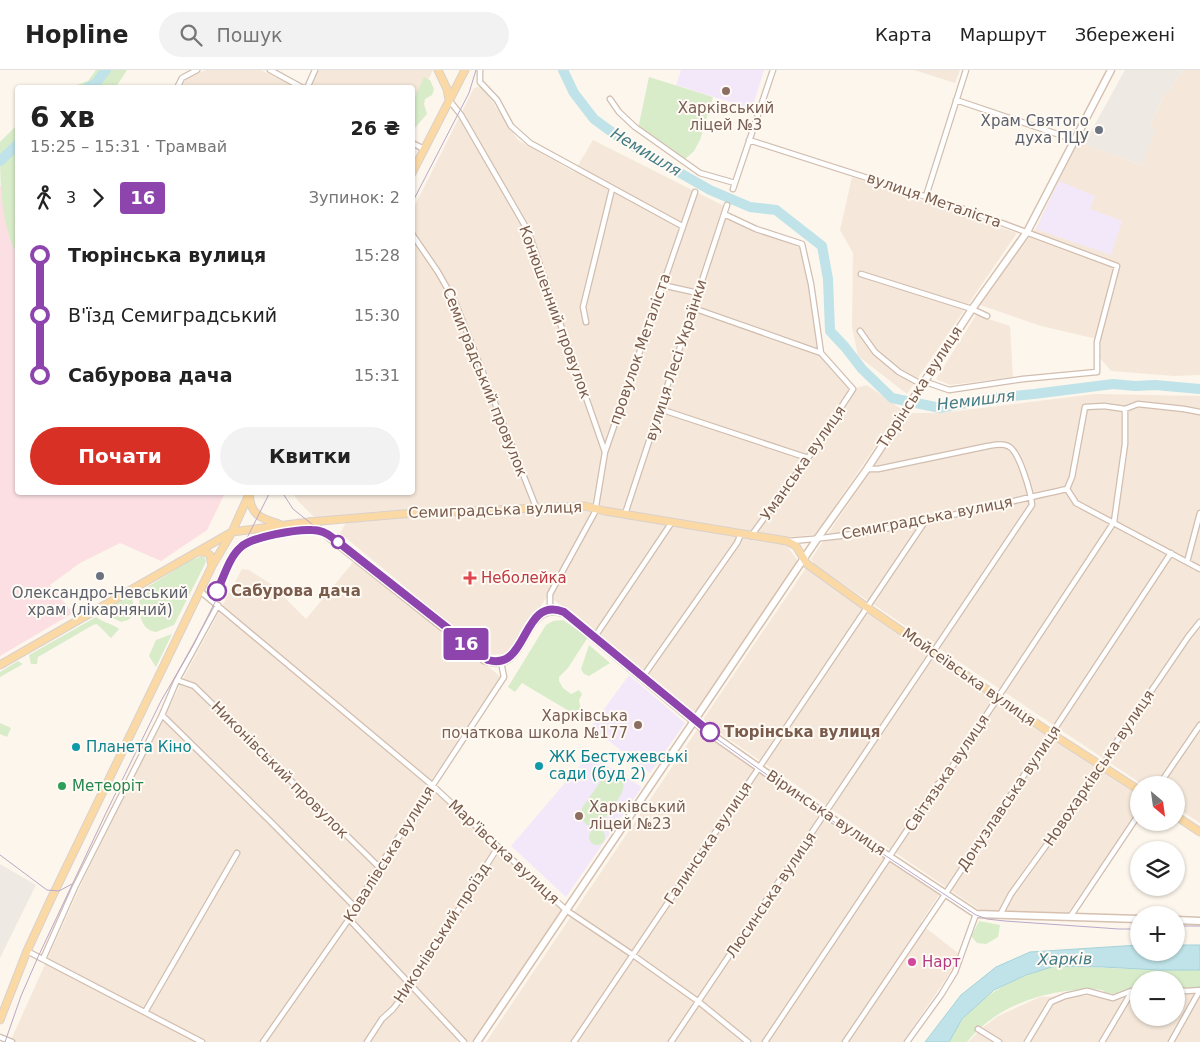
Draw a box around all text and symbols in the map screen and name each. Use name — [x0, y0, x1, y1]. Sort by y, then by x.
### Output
search box — [159, 12, 509, 57]
text: Hopline — [25, 21, 129, 49]
icon: search — [177, 21, 205, 49]
text: Пошук — [217, 24, 283, 46]
text: Карта — [875, 24, 932, 45]
text: Маршрут — [960, 24, 1047, 45]
text: Збережені — [1075, 24, 1175, 45]
marker: Харківський ліцей №3 — [720, 85, 732, 97]
place label: Харківський ліцей №3 — [678, 99, 774, 134]
text: 6 хв — [30, 101, 95, 134]
place label: Храм Святого духа ПЦУ — [981, 112, 1089, 147]
text: 26 ₴ — [351, 117, 400, 139]
water label: Немишля — [607, 124, 685, 181]
marker: Храм Святого духа ПЦУ — [1093, 124, 1105, 136]
text: 15:25 – 15:31 · Трамвай — [30, 137, 227, 156]
street label: вулиця Металіста — [864, 169, 1004, 231]
icon: walk — [30, 184, 58, 212]
icon: forward — [84, 184, 112, 212]
text: 16 — [130, 187, 155, 208]
text: 3 — [66, 188, 76, 207]
text: Зупинок: 2 — [309, 188, 400, 207]
street label: Конюшенний провулок — [515, 223, 595, 401]
text: Тюрінська вулиця — [68, 244, 266, 266]
text: 15:28 — [354, 246, 400, 265]
street label: провулок Металіста — [606, 271, 674, 427]
street label: вулиця Лесі Українки — [641, 277, 711, 443]
street label: Семиградський провулок — [439, 285, 531, 479]
text: В'їзд Семиградський — [68, 304, 277, 326]
text: 15:30 — [354, 306, 400, 325]
street label: Тюрінська вулиця — [873, 323, 966, 452]
text: Сабурова дача — [68, 364, 233, 386]
text: 15:31 — [354, 366, 400, 385]
water label: Немишля — [936, 386, 1017, 414]
street label: Уманська вулиця — [757, 402, 849, 524]
button: Почати — [30, 427, 210, 485]
button: Квитки — [220, 427, 400, 485]
street label: Семиградська вулиця — [840, 493, 1014, 543]
street label: Семиградська вулиця — [408, 498, 582, 522]
unlabelled marker — [331, 535, 345, 549]
place label: Неболейка — [481, 569, 567, 587]
marker: Олександро-Невський храм (лікарняний) — [94, 570, 106, 582]
marker: Неболейка — [463, 571, 477, 585]
marker: Сабурова дача — [207, 581, 227, 601]
place label: Сабурова дача — [231, 582, 361, 600]
place label: Олександро-Невський храм (лікарняний) — [12, 584, 188, 619]
street label: Мойсеївська вулиця — [899, 624, 1039, 730]
line badge: 16 — [444, 628, 488, 660]
text: 16 — [453, 633, 479, 654]
street label: Новохарківська вулиця — [1040, 686, 1158, 850]
street label: Никонівський провулок — [208, 698, 352, 842]
place label: Харківська початкова школа №177 — [441, 707, 628, 742]
street label: Світязька вулиця — [901, 711, 993, 835]
marker: Харківська початкова школа №177 — [632, 719, 644, 731]
marker: Тюрінська вулиця — [700, 722, 720, 742]
street label: Донузлавська вулиця — [954, 722, 1064, 874]
place label: Тюрінська вулиця — [724, 723, 880, 741]
place label: Планета Кіно — [86, 738, 192, 756]
marker: Планета Кіно — [70, 741, 82, 753]
place label: ЖК Бестужевські сади (буд 2) — [549, 748, 688, 783]
marker: ЖК Бестужевські сади (буд 2) — [533, 760, 545, 772]
street label: Віринська вулиця — [763, 766, 889, 860]
north arrow — [1130, 776, 1185, 831]
map controls — [1130, 776, 1185, 1026]
place label: Метеоріт — [72, 777, 144, 795]
street label: Галинська вулиця — [660, 778, 756, 908]
marker: Метеоріт — [56, 780, 68, 792]
street label: Ковалівська вулиця — [340, 783, 438, 925]
street label: Мар'ївська вулиця — [445, 796, 563, 908]
place label: Харківський ліцей №23 — [589, 798, 686, 833]
marker: Харківський ліцей №23 — [573, 810, 585, 822]
street label: Люсинська вулиця — [722, 829, 820, 961]
button: layers — [1130, 841, 1185, 896]
street label: Никонівський проїзд — [390, 860, 494, 1006]
button: + — [1130, 906, 1185, 961]
water label: Харків — [1037, 949, 1092, 969]
place label: Нарт — [922, 953, 961, 971]
marker: Нарт — [906, 956, 918, 968]
button: − — [1130, 971, 1185, 1026]

